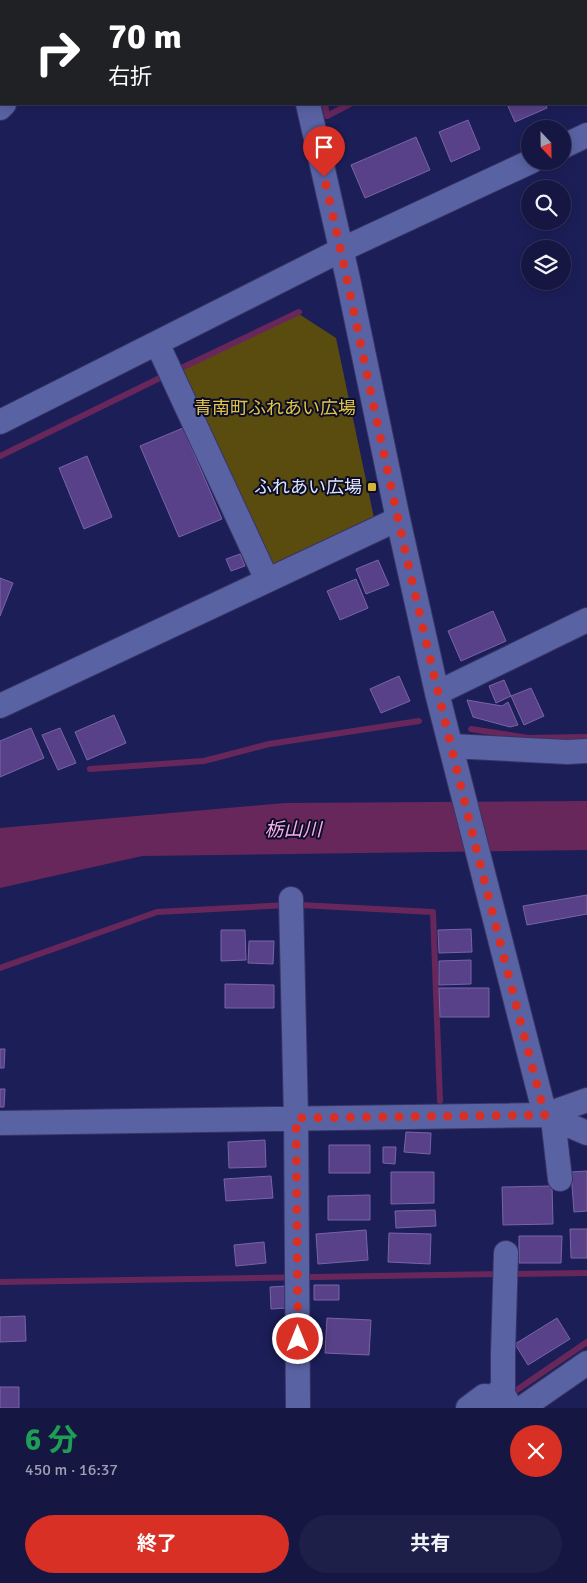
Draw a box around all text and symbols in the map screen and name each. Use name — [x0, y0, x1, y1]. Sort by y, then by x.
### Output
text: 70 m — [108, 15, 182, 58]
icon: right — [25, 20, 90, 85]
text: 右折 — [108, 63, 152, 90]
north arrow — [521, 120, 571, 170]
map controls — [521, 120, 571, 290]
pin — [303, 126, 345, 177]
icon: arrive — [310, 133, 338, 161]
button: search — [521, 180, 571, 230]
button: layers — [521, 240, 571, 290]
park label: 青南町ふれあい広場 — [194, 397, 356, 419]
place label: ふれあい広場 — [254, 476, 362, 498]
marker: ふれあい広場 — [366, 481, 378, 493]
water label: 栃山川 — [264, 818, 323, 842]
position arrow — [271, 1312, 323, 1364]
text: 6 分 — [25, 1422, 78, 1459]
button: close — [510, 1425, 562, 1477]
text: 450 m · 16:37 — [25, 1460, 118, 1480]
button: 終了 — [25, 1515, 289, 1573]
button: 共有 — [299, 1515, 562, 1573]

